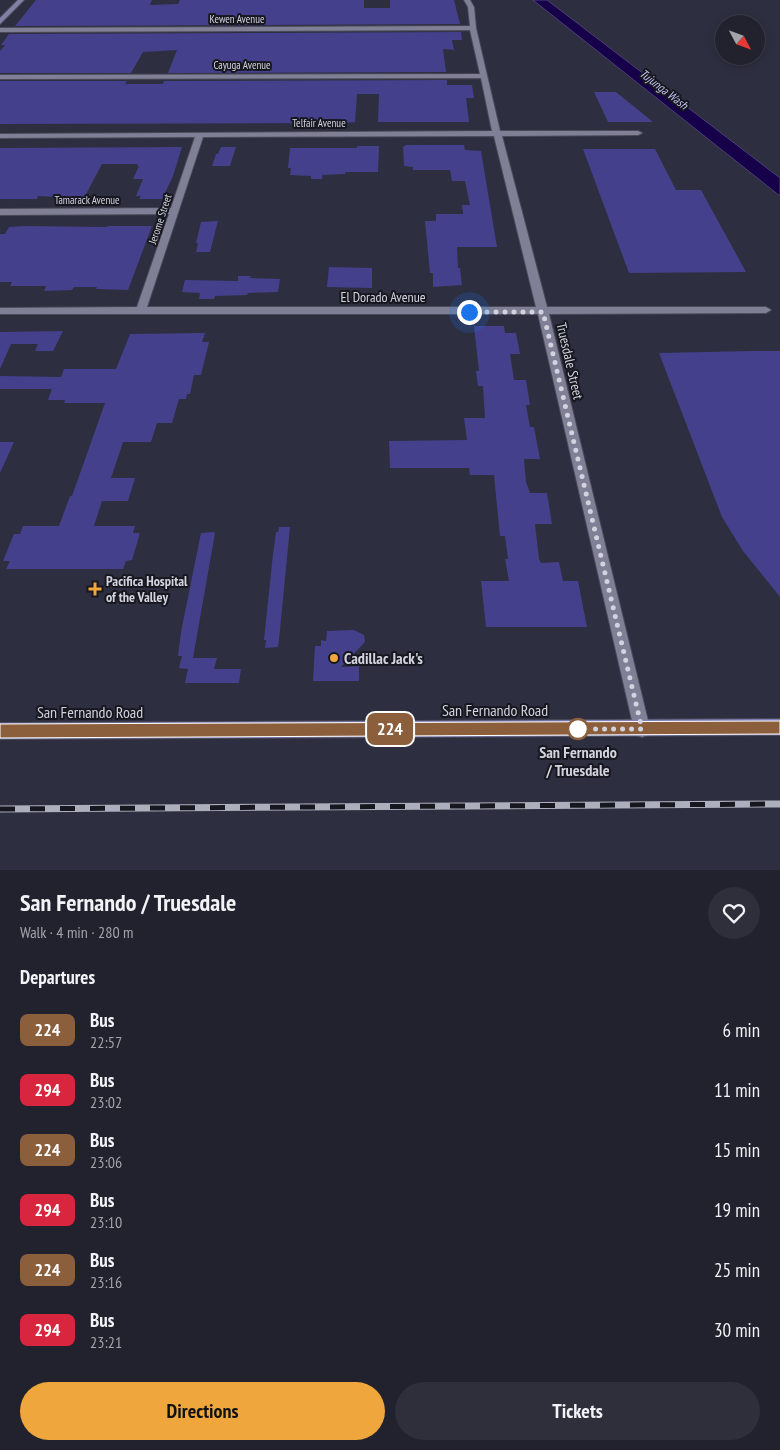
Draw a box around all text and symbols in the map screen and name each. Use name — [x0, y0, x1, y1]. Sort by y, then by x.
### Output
street label: Kewen Avenue — [209, 12, 265, 26]
north arrow — [715, 15, 765, 65]
map controls — [715, 15, 765, 65]
street label: Cayuga Avenue — [213, 58, 271, 72]
water label: Tujunga Wash — [637, 66, 692, 113]
street label: Telfair Avenue — [292, 116, 346, 130]
street label: Jerome Street — [145, 192, 175, 247]
street label: Tamarack Avenue — [54, 193, 120, 207]
street label: El Dorado Avenue — [340, 288, 426, 306]
your location — [457, 300, 482, 325]
street label: Truesdale Street — [552, 321, 588, 401]
place label: Pacifica Hospital of the Valley — [106, 572, 188, 606]
marker: Pacifica Hospital of the Valley — [88, 582, 102, 596]
place label: Cadillac Jack's — [344, 648, 423, 668]
marker: Cadillac Jack's — [328, 652, 340, 664]
street label: San Fernando Road — [442, 700, 548, 720]
street label: San Fernando Road — [37, 702, 143, 722]
line badge: 224 — [361, 713, 419, 745]
text: 224 — [377, 717, 403, 740]
marker: San Fernando / Truesdale — [567, 718, 589, 740]
place label: San Fernando / Truesdale — [539, 742, 617, 780]
text: San Fernando / Truesdale — [20, 887, 236, 918]
button: heart — [708, 887, 760, 939]
text: Walk · 4 min · 280 m — [20, 922, 133, 942]
text: Departures — [20, 965, 95, 989]
text: Bus — [90, 1008, 114, 1032]
text: 224 — [35, 1018, 60, 1041]
text: 6 min — [723, 1018, 760, 1042]
text: 22:57 — [90, 1032, 122, 1052]
text: Bus — [90, 1068, 114, 1092]
text: 294 — [35, 1078, 60, 1101]
text: 11 min — [714, 1078, 760, 1102]
text: 23:02 — [90, 1092, 122, 1112]
text: Bus — [90, 1128, 114, 1152]
text: 224 — [35, 1138, 60, 1161]
text: 15 min — [714, 1138, 760, 1162]
text: 23:06 — [90, 1152, 122, 1172]
text: Bus — [90, 1188, 114, 1212]
text: 294 — [35, 1198, 60, 1221]
text: 19 min — [714, 1198, 760, 1222]
text: 23:10 — [90, 1212, 122, 1232]
text: Bus — [90, 1248, 114, 1272]
text: 224 — [35, 1258, 60, 1281]
text: 25 min — [714, 1258, 760, 1282]
text: 23:16 — [90, 1272, 122, 1292]
text: Bus — [90, 1308, 114, 1332]
text: 294 — [35, 1318, 60, 1341]
text: 30 min — [714, 1318, 760, 1342]
text: 23:21 — [90, 1332, 122, 1352]
button: Directions — [20, 1382, 385, 1440]
button: Tickets — [395, 1382, 760, 1440]

